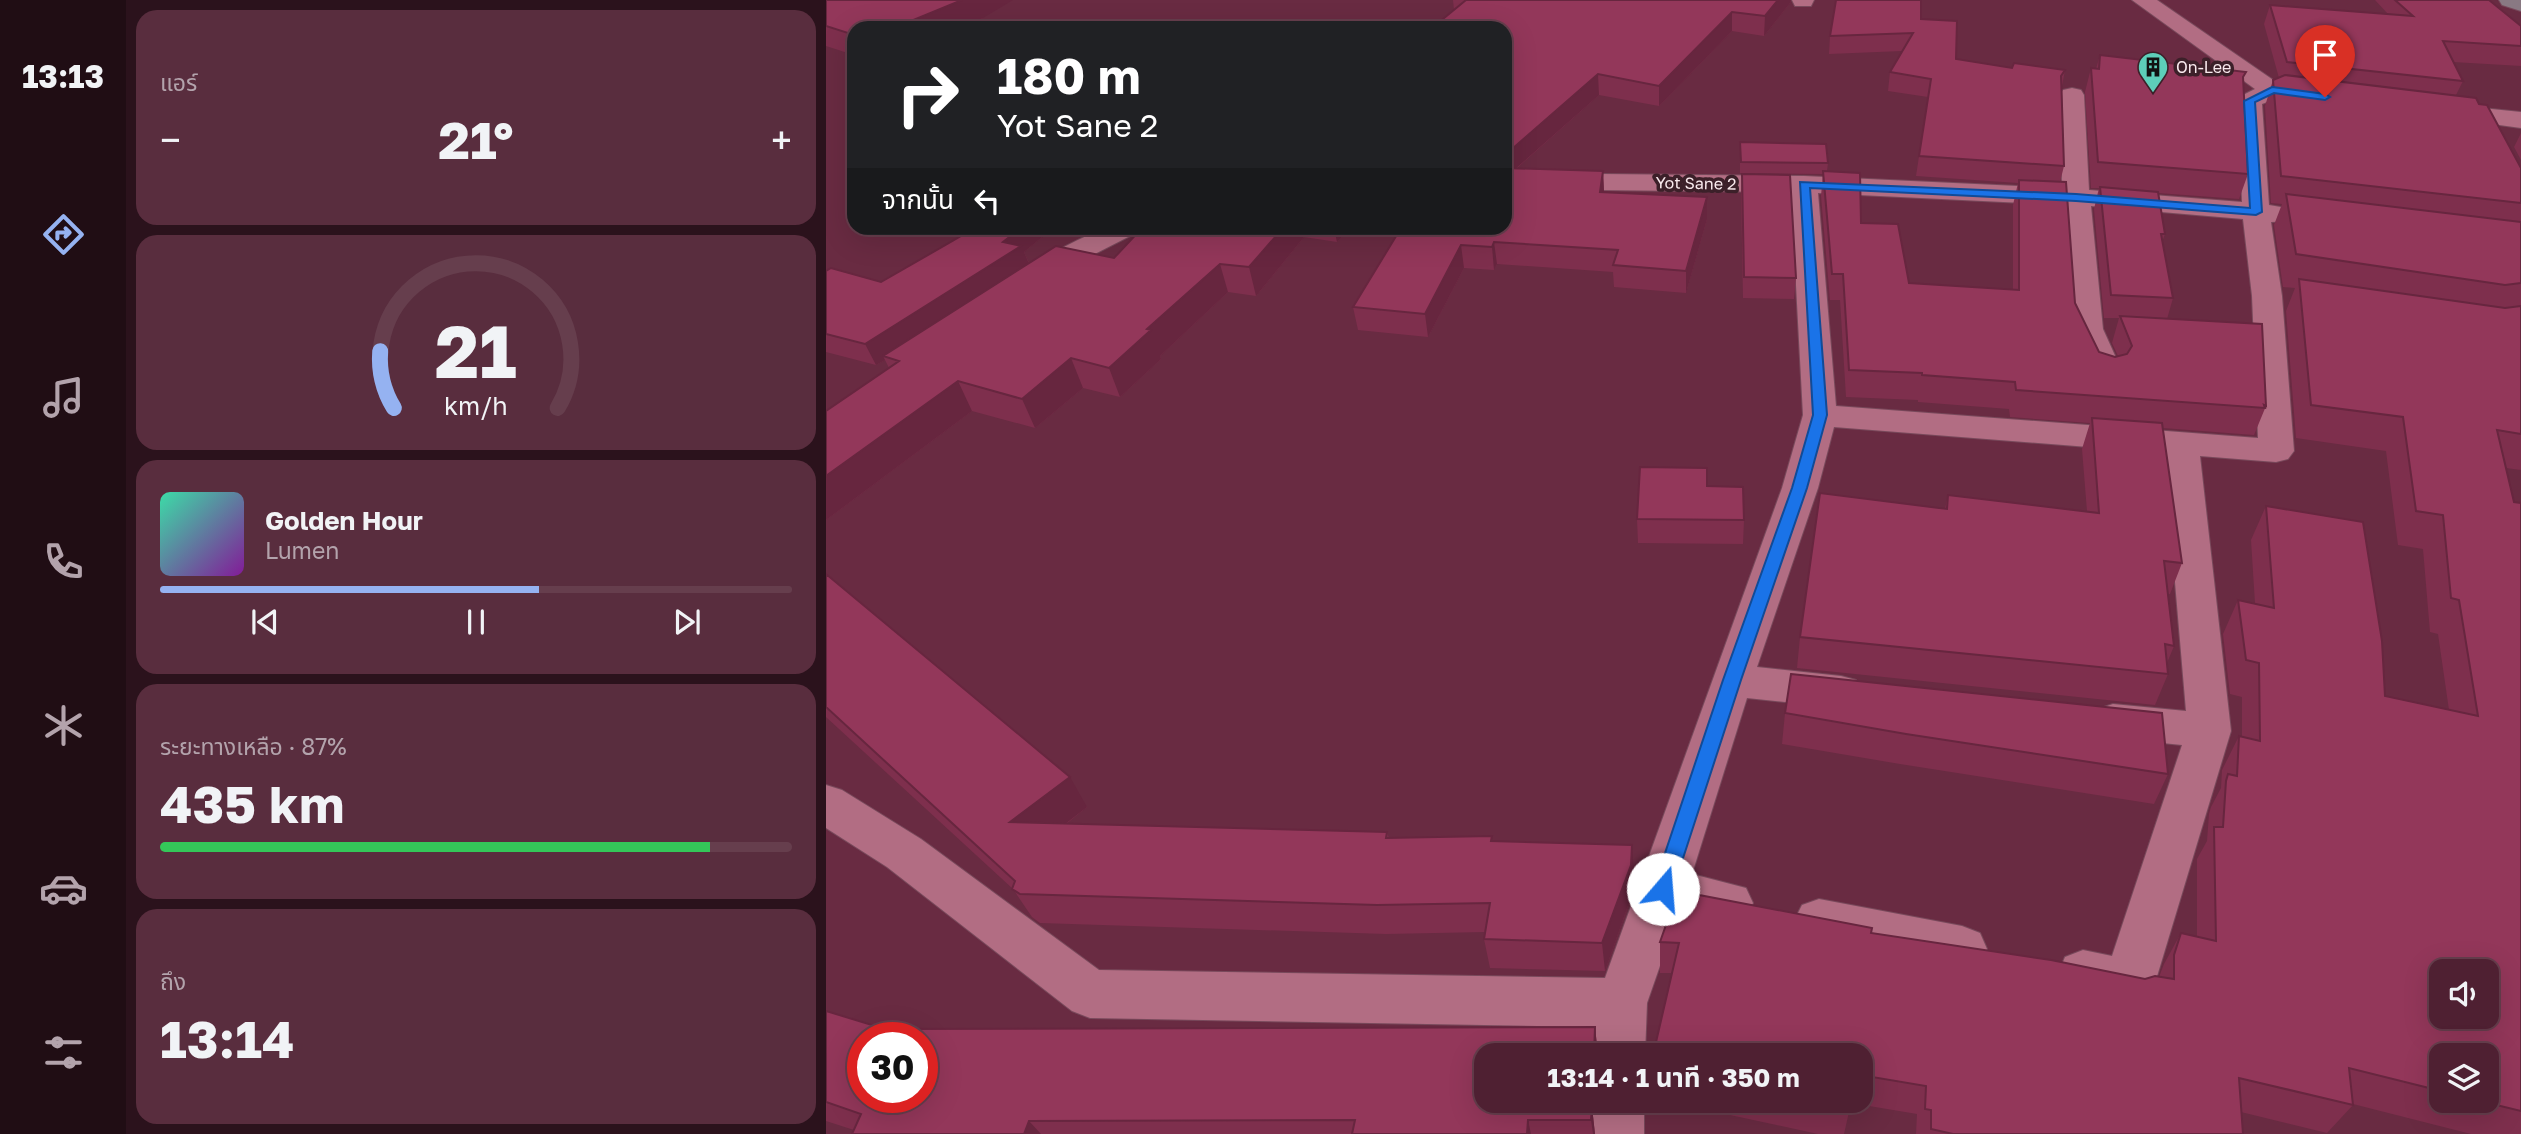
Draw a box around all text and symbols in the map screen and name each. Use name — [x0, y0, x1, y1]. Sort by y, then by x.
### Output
pin — [2295, 25, 2355, 97]
icon: arrive — [2306, 36, 2344, 74]
text: 180 m — [997, 46, 1141, 105]
icon: right — [882, 49, 973, 140]
building icon: On-Lee — [2136, 50, 2170, 94]
text: 13:13 — [22, 57, 104, 95]
place label: On-Lee — [2176, 57, 2231, 77]
text: แอร์ — [160, 68, 197, 96]
text: Yot Sane 2 — [997, 106, 1158, 144]
text: 21° — [438, 108, 514, 170]
text: − — [160, 117, 181, 162]
text: + — [771, 117, 792, 162]
street label: Yot Sane 2 — [1656, 172, 1736, 194]
icon: left — [968, 182, 1006, 220]
text: จากนั้น — [882, 184, 954, 215]
icon: directions — [39, 210, 88, 259]
text: 21 — [435, 308, 517, 395]
icon: music — [39, 373, 88, 422]
text: km/h — [444, 390, 508, 421]
text: Golden Hour — [265, 505, 423, 536]
text: Lumen — [265, 536, 339, 564]
icon: phone — [39, 537, 88, 586]
icon: previous — [246, 603, 284, 641]
icon: pause — [457, 603, 495, 641]
icon: next — [668, 603, 706, 641]
icon: climate — [39, 701, 88, 750]
text: ระยะทางเหลือ · 87% — [160, 732, 347, 760]
text: 435 km — [160, 772, 345, 834]
position arrow — [1626, 852, 1700, 926]
icon: car — [39, 864, 88, 913]
map controls — [2429, 959, 2499, 1113]
button: sound — [2429, 959, 2499, 1029]
text: ถึง — [160, 967, 186, 995]
text: 13:14 — [160, 1007, 294, 1069]
speed limit sign: 30 — [847, 1022, 938, 1113]
icon: filters — [39, 1028, 88, 1077]
button: layers — [2429, 1043, 2499, 1113]
text: 13:14 · 1 นาที · 350 m — [1547, 1062, 1800, 1093]

